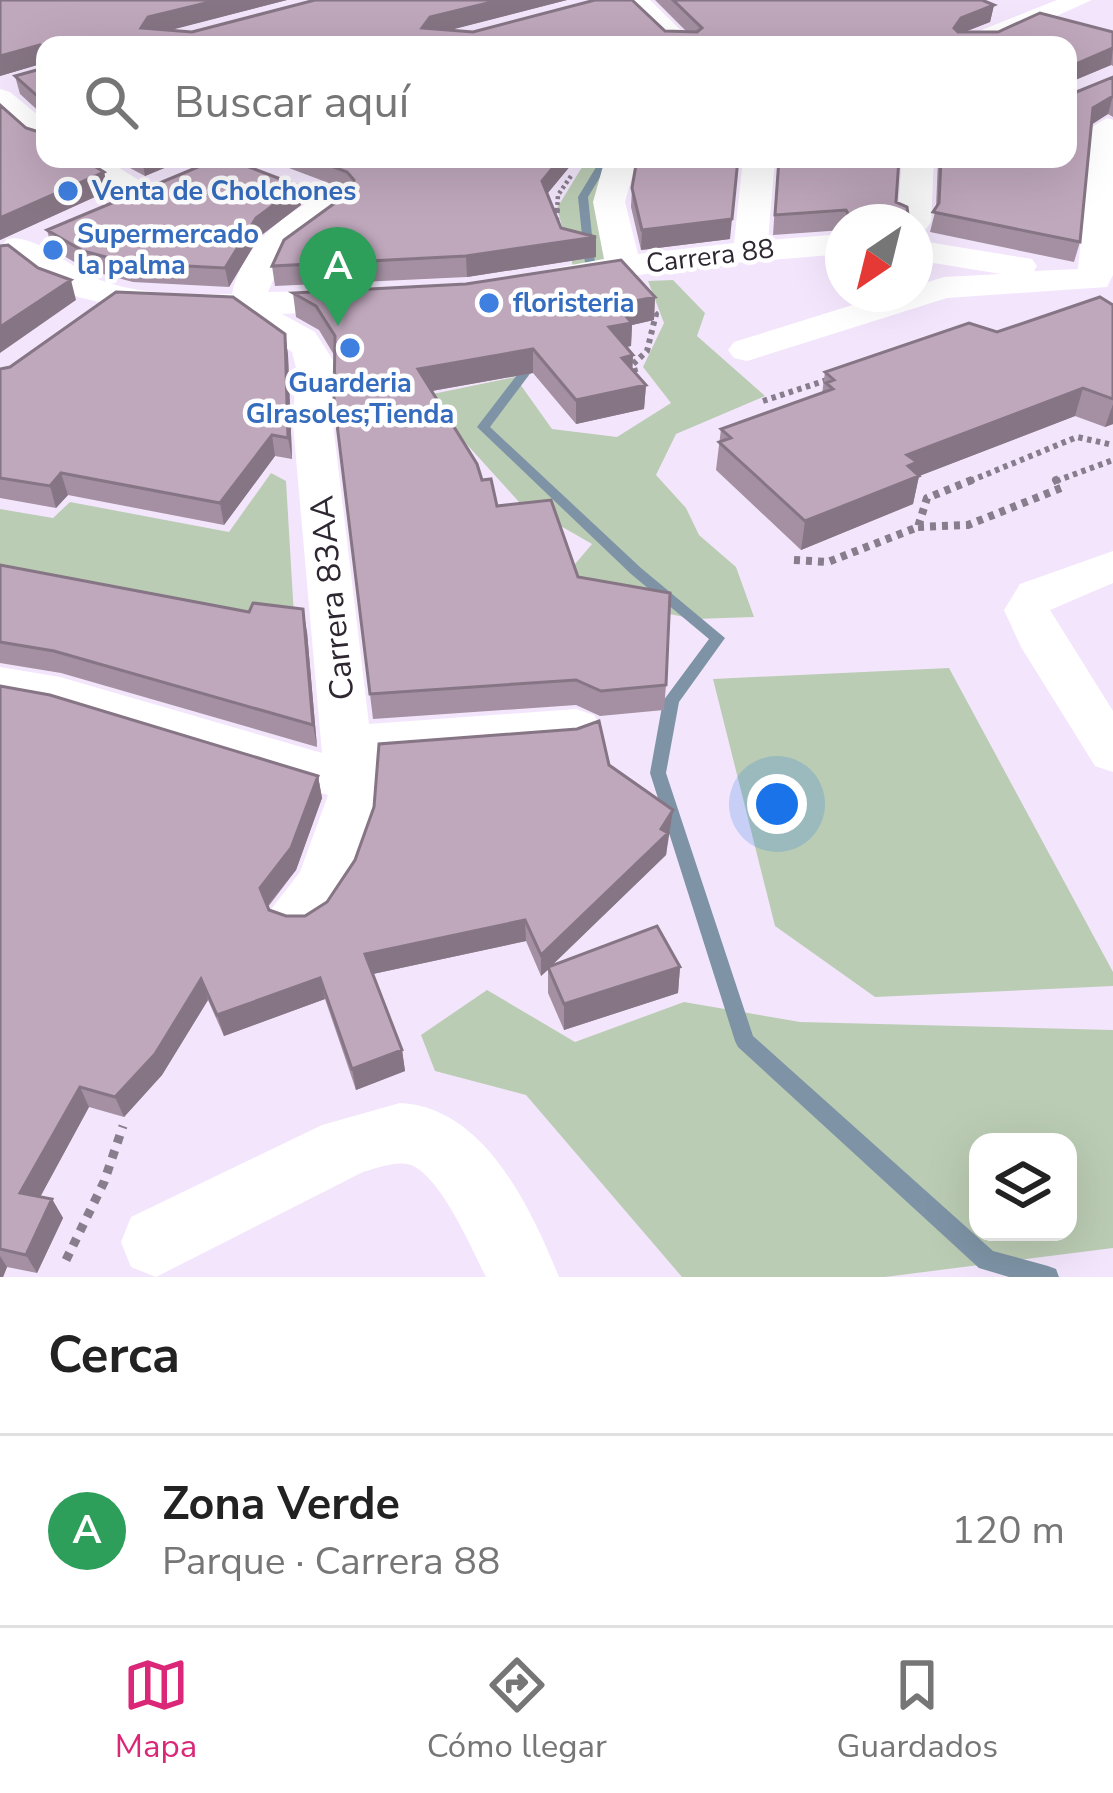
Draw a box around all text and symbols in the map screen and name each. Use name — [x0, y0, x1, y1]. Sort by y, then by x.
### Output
search box — [36, 36, 1077, 168]
icon: search — [78, 69, 144, 135]
text: Buscar aquí — [174, 72, 409, 133]
place label: Venta de Cholchones — [91, 173, 356, 210]
marker: Venta de Cholchones — [55, 178, 81, 204]
north arrow — [825, 204, 933, 312]
place label: Supermercado la palma — [77, 216, 259, 284]
pin: A — [299, 227, 377, 326]
street label: Carrera 88 — [644, 230, 776, 283]
marker: Supermercado la palma — [40, 237, 66, 263]
place label: floristeria — [513, 285, 634, 322]
marker: floristeria — [476, 290, 502, 316]
marker: Guarderia GIrasoles;Tienda — [337, 335, 363, 361]
place label: Guarderia GIrasoles;Tienda — [246, 365, 454, 433]
street label: Carrera 83AA — [299, 493, 366, 702]
your location — [747, 774, 807, 834]
map controls — [969, 1133, 1077, 1241]
button: layers — [969, 1133, 1077, 1241]
text: Cerca — [48, 1320, 180, 1390]
text: Zona Verde — [162, 1474, 400, 1535]
text: A — [72, 1504, 102, 1557]
text: 120 m — [951, 1504, 1065, 1557]
text: Parque · Carrera 88 — [162, 1535, 500, 1588]
tab: Mapa — [115, 1652, 197, 1769]
tab: Cómo llegar — [427, 1652, 607, 1769]
tab: Guardados — [836, 1652, 998, 1769]

